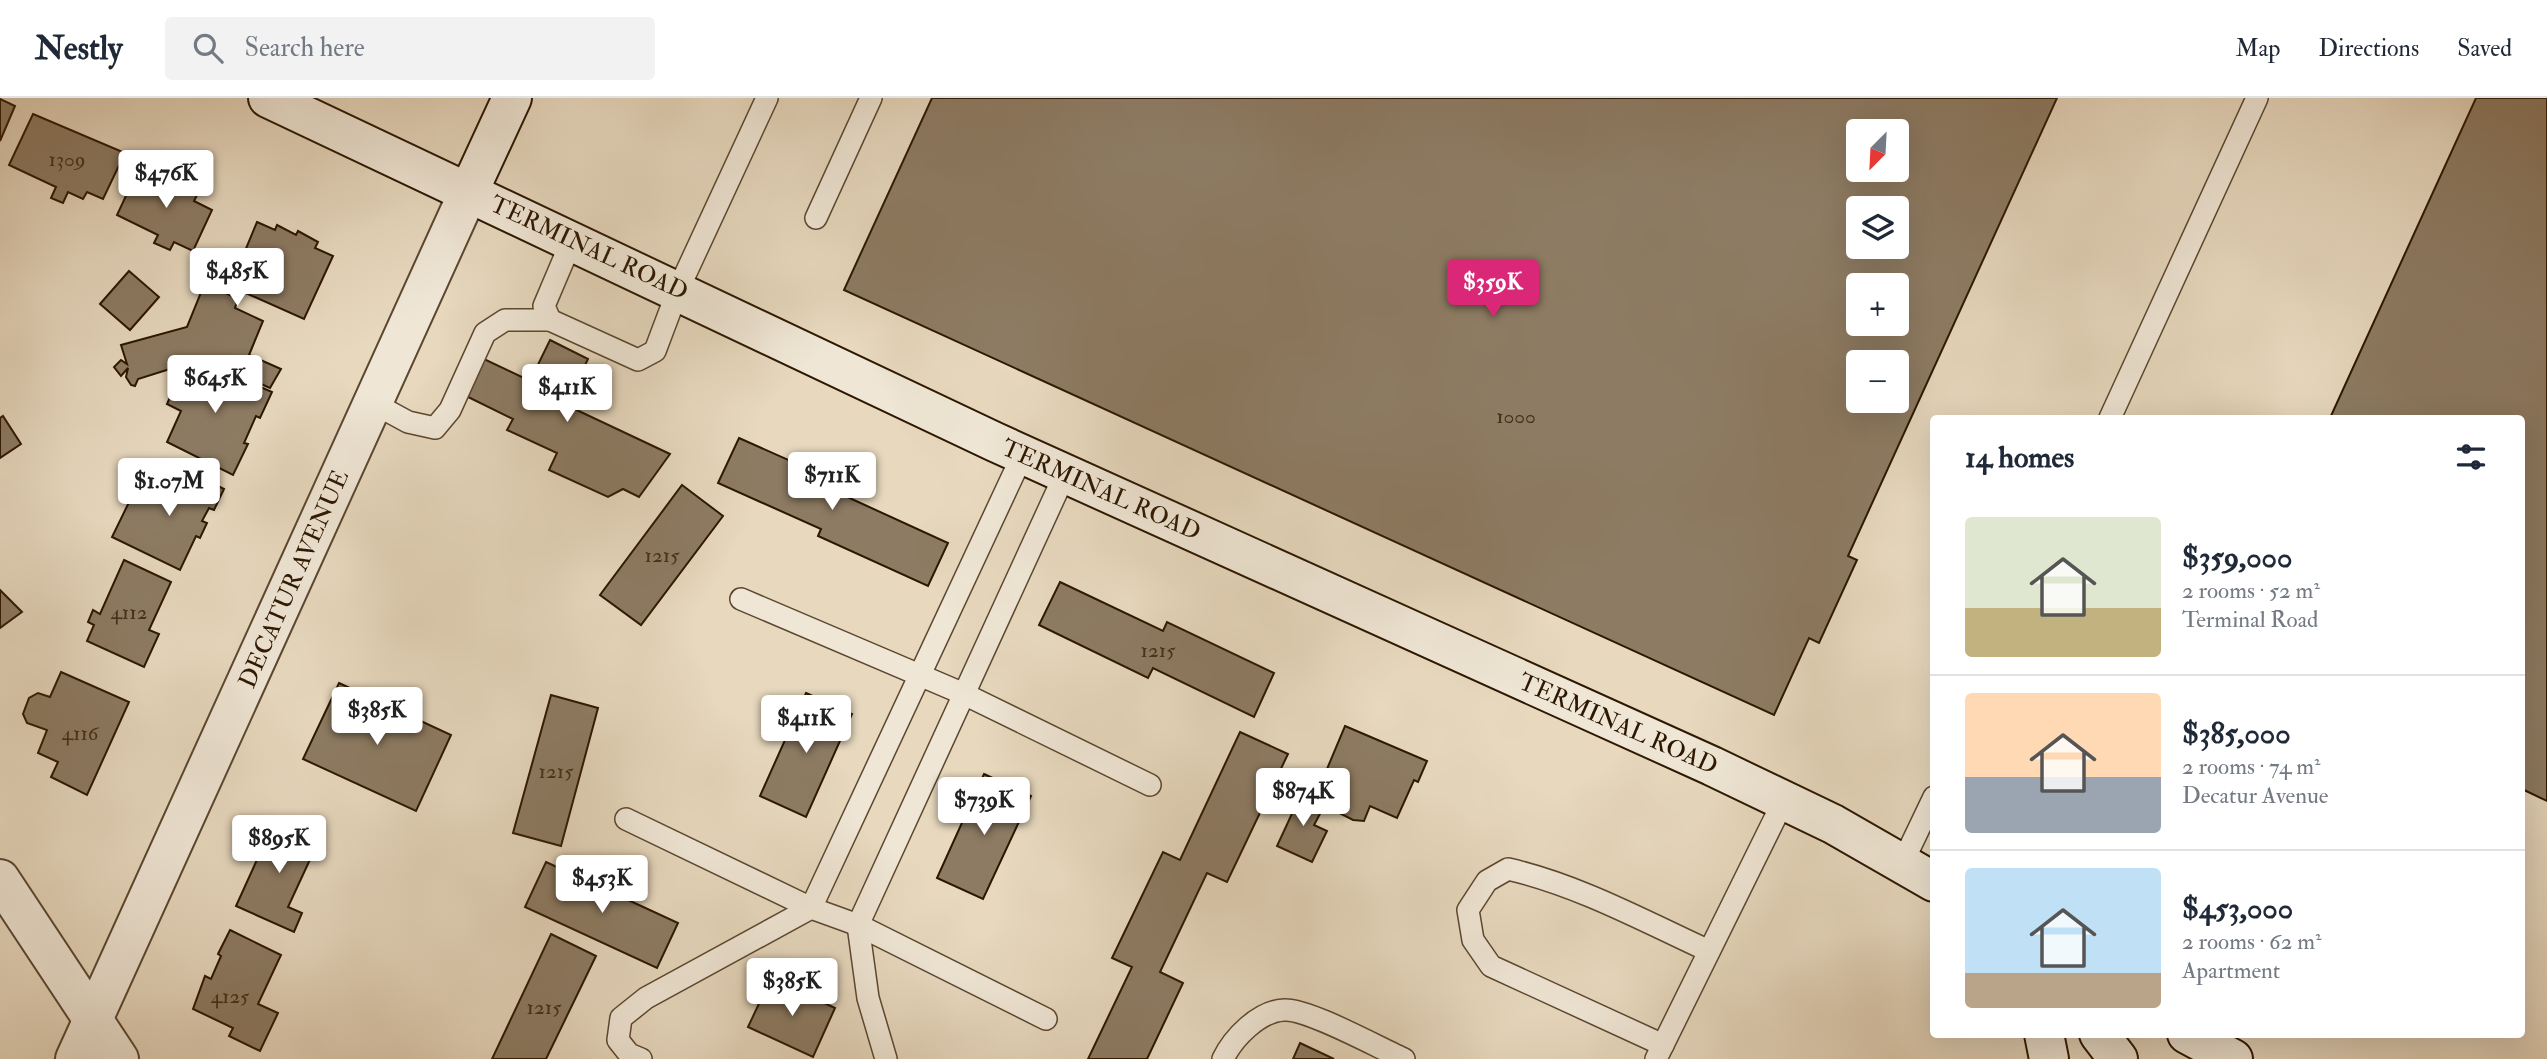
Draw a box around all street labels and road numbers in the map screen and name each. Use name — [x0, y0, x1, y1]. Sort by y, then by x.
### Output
street label: TERMINAL ROAD — [485, 189, 693, 307]
street label: TERMINAL ROAD — [997, 432, 1205, 548]
street label: DECATUR AVENUE — [232, 465, 356, 693]
street label: TERMINAL ROAD — [1514, 666, 1722, 782]

